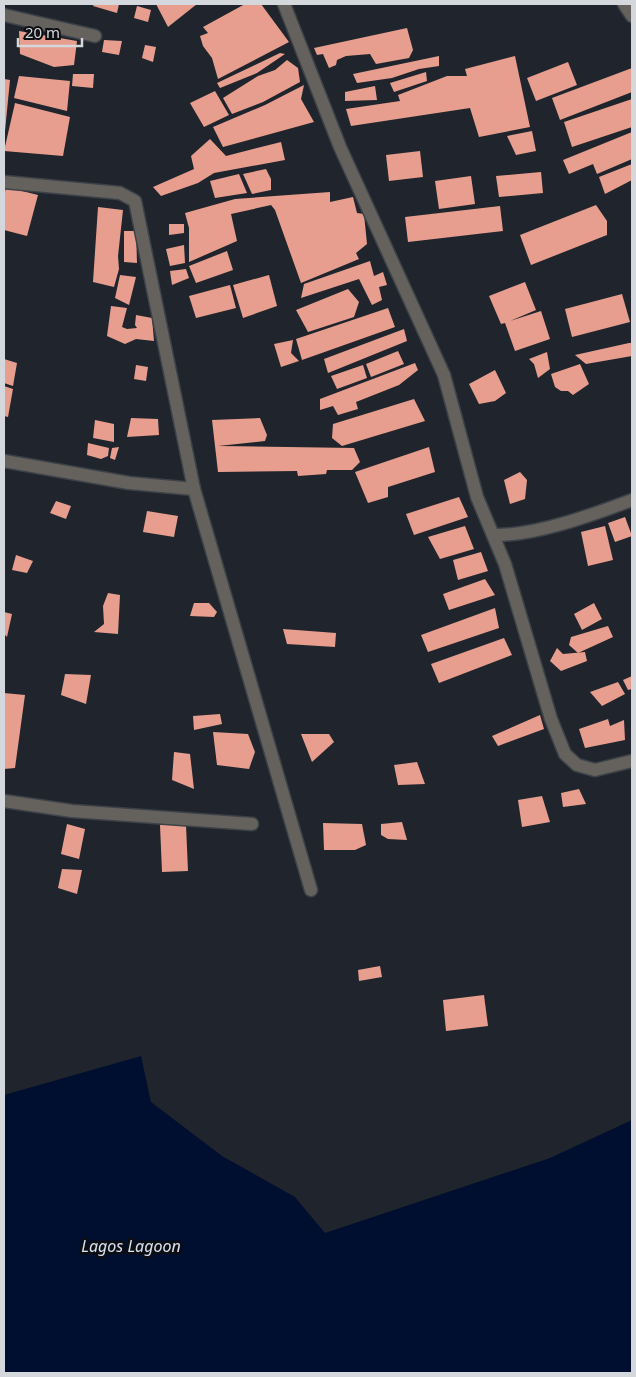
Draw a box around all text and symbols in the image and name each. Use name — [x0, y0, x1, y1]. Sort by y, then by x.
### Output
scale bar — [18, 15, 81, 47]
text: 20 m — [25, 22, 60, 42]
water label: Lagos Lagoon — [81, 1235, 181, 1257]

